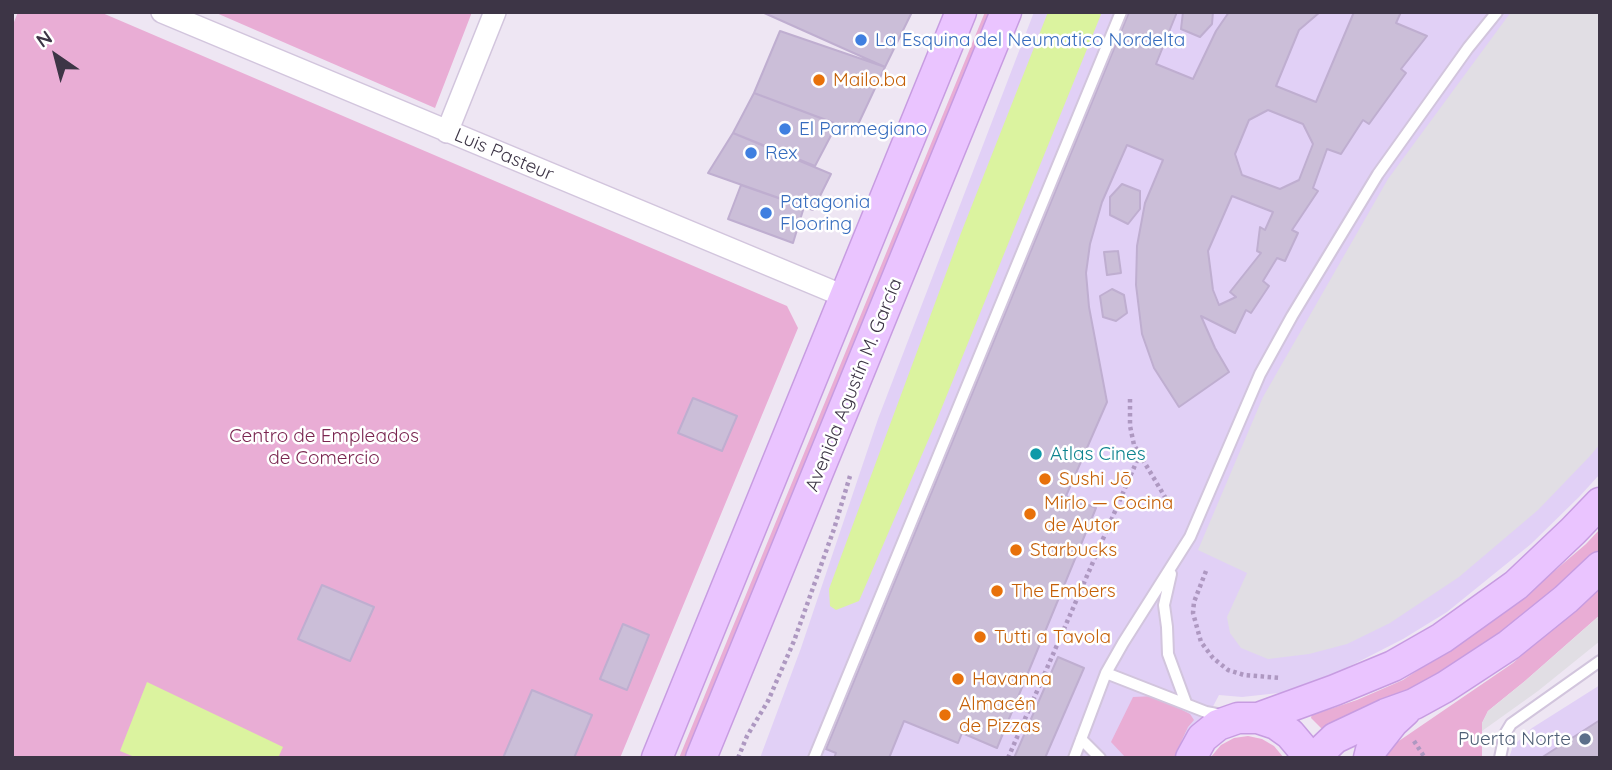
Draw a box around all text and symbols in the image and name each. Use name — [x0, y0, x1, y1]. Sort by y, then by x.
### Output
north arrow — [21, 21, 91, 91]
text: N — [31, 25, 57, 53]
place label: La Esquina del Neumatico Nordelta — [875, 29, 1185, 51]
marker: La Esquina del Neumatico Nordelta — [853, 32, 869, 48]
place label: Mailo.ba — [833, 69, 906, 91]
marker: Mailo.ba — [811, 72, 827, 88]
place label: El Parmegiano — [799, 118, 927, 140]
marker: El Parmegiano — [777, 121, 793, 137]
street label: Luis Pasteur — [451, 124, 557, 186]
place label: Rex — [765, 142, 797, 164]
marker: Rex — [743, 145, 759, 161]
place label: Patagonia Flooring — [780, 191, 870, 235]
marker: Patagonia Flooring — [758, 205, 774, 221]
street label: Avenida Agustín M. García — [801, 275, 907, 495]
park label: Centro de Empleados de Comercio — [229, 425, 419, 469]
place label: Atlas Cines — [1050, 443, 1146, 465]
marker: Atlas Cines — [1028, 446, 1044, 462]
place label: Sushi Jō — [1059, 468, 1132, 490]
marker: Sushi Jō — [1037, 471, 1053, 487]
place label: Mirlo — Cocina de Autor — [1044, 492, 1173, 536]
marker: Mirlo — Cocina de Autor — [1022, 506, 1038, 522]
place label: Starbucks — [1030, 539, 1117, 561]
marker: Starbucks — [1008, 542, 1024, 558]
place label: The Embers — [1011, 580, 1116, 602]
marker: The Embers — [989, 583, 1005, 599]
place label: Tutti a Tavola — [994, 626, 1111, 648]
marker: Tutti a Tavola — [972, 629, 988, 645]
place label: Havanna — [972, 668, 1052, 690]
marker: Havanna — [950, 671, 966, 687]
place label: Almacén de Pizzas — [959, 693, 1040, 737]
marker: Almacén de Pizzas — [937, 707, 953, 723]
place label: Puerta Norte — [1458, 728, 1571, 750]
marker: Puerta Norte — [1577, 731, 1593, 747]

